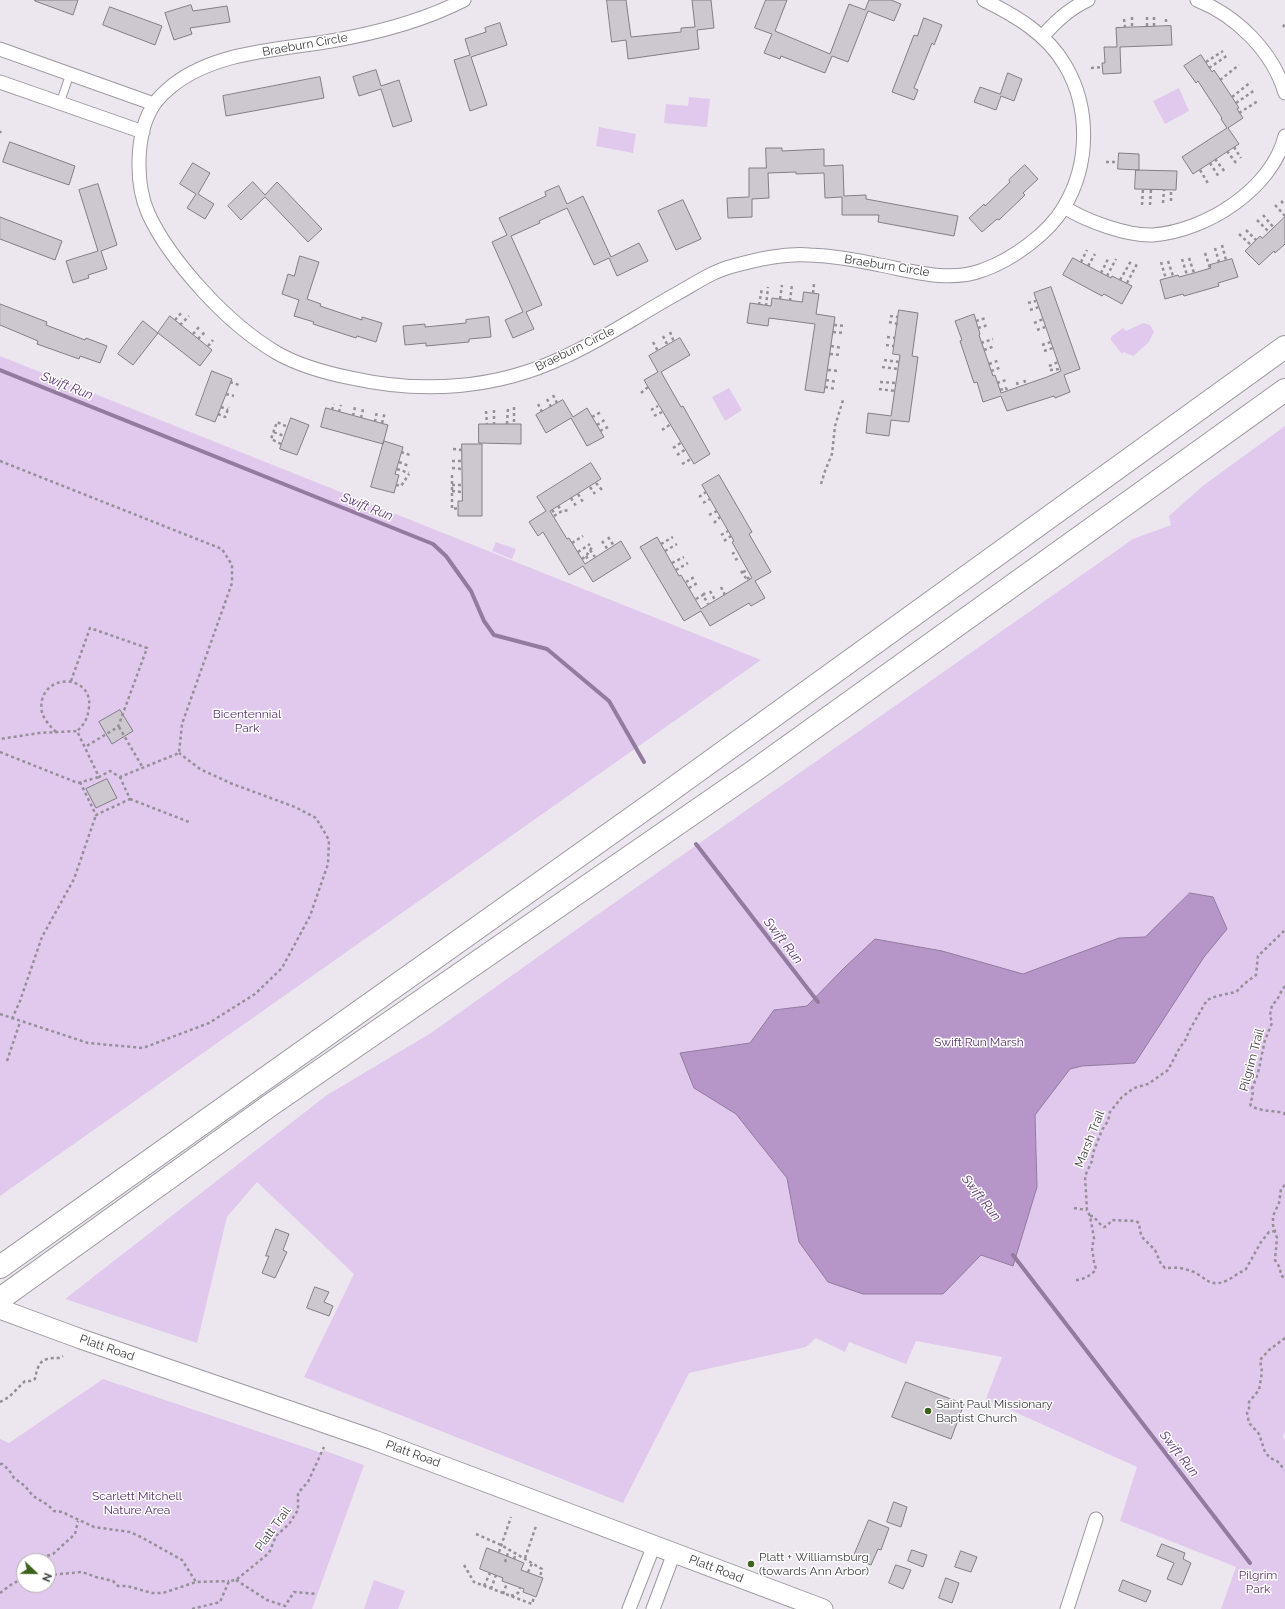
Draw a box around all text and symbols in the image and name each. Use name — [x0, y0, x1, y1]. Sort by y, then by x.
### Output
street label: Braeburn Circle — [261, 30, 349, 60]
street label: Braeburn Circle — [843, 252, 931, 280]
street label: Braeburn Circle — [533, 324, 617, 374]
water label: Swift Run — [39, 369, 95, 403]
water label: Swift Run — [339, 490, 395, 524]
park label: Bicentennial Park — [213, 707, 281, 735]
water label: Swift Run — [760, 915, 806, 967]
street label: Pilgrim Trail — [1237, 1027, 1267, 1093]
park label: Swift Run Marsh — [934, 1035, 1024, 1049]
street label: Marsh Trail — [1072, 1109, 1108, 1169]
water label: Swift Run — [958, 1172, 1004, 1224]
street label: Platt Road — [78, 1332, 136, 1364]
place label: Saint Paul Missionary Baptist Church — [936, 1397, 1053, 1425]
marker: Saint Paul Missionary Baptist Church — [923, 1406, 933, 1416]
water label: Swift Run — [1156, 1428, 1202, 1480]
street label: Platt Road — [384, 1437, 442, 1471]
park label: Scarlett Mitchell Nature Area — [92, 1489, 182, 1517]
street label: Platt Trail — [252, 1504, 294, 1554]
place label: Platt + Williamsburg (towards Ann Arbor) — [759, 1550, 869, 1578]
street label: Platt Road — [687, 1552, 745, 1586]
north arrow — [16, 1553, 56, 1593]
marker: Platt + Williamsburg (towards Ann Arbor) — [746, 1559, 756, 1569]
park label: Pilgrim Park — [1239, 1568, 1277, 1596]
text: N — [39, 1571, 54, 1584]

